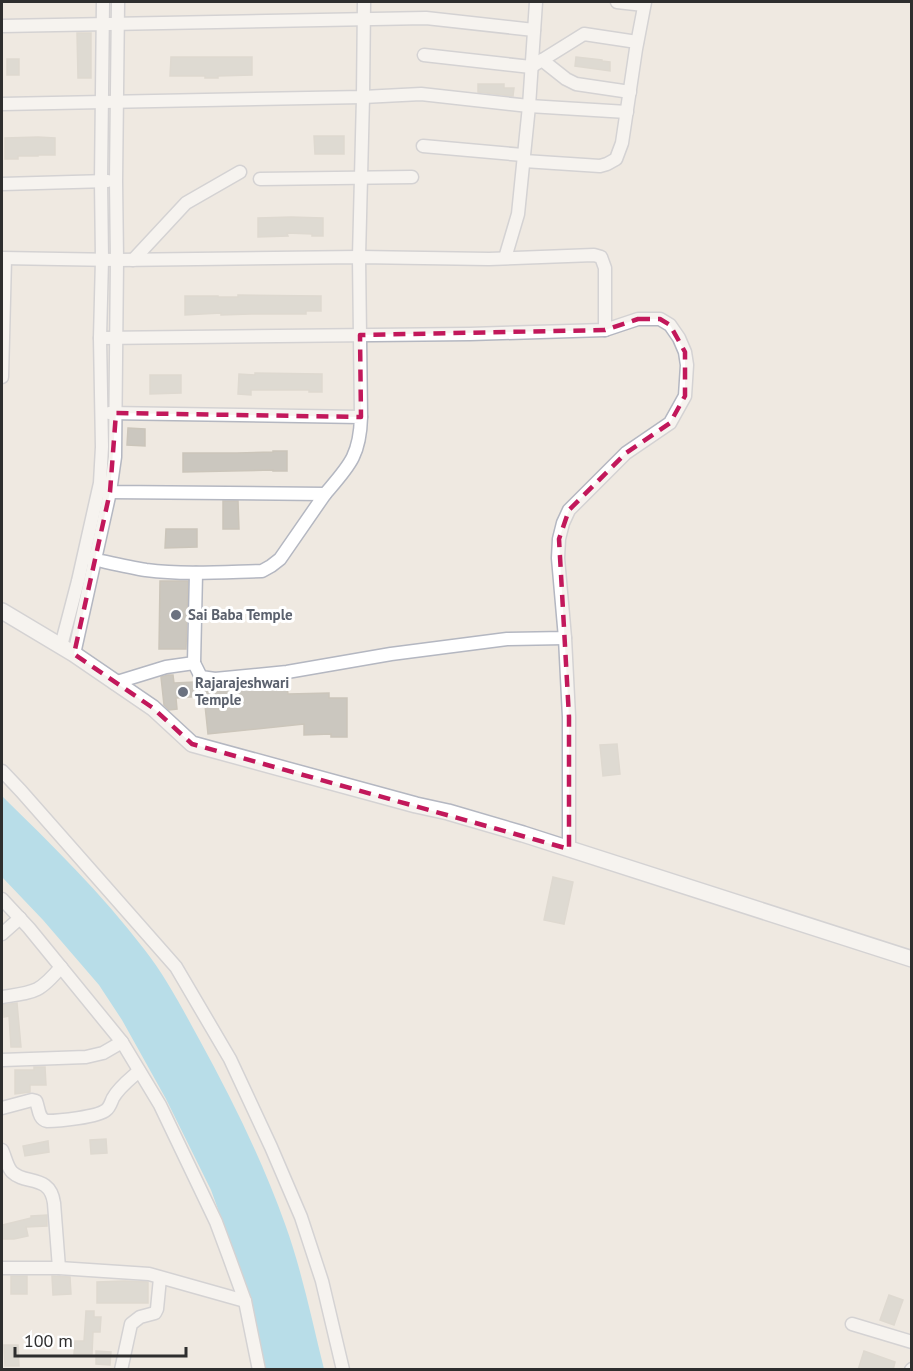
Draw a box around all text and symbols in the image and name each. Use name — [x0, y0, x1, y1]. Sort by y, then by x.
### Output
place label: Sai Baba Temple — [188, 605, 293, 624]
marker: Sai Baba Temple — [169, 608, 183, 622]
place label: Rajarajeshwari Temple — [195, 673, 289, 709]
marker: Rajarajeshwari Temple — [176, 685, 190, 699]
scale bar — [15, 1320, 186, 1358]
text: 100 m — [24, 1329, 73, 1352]

